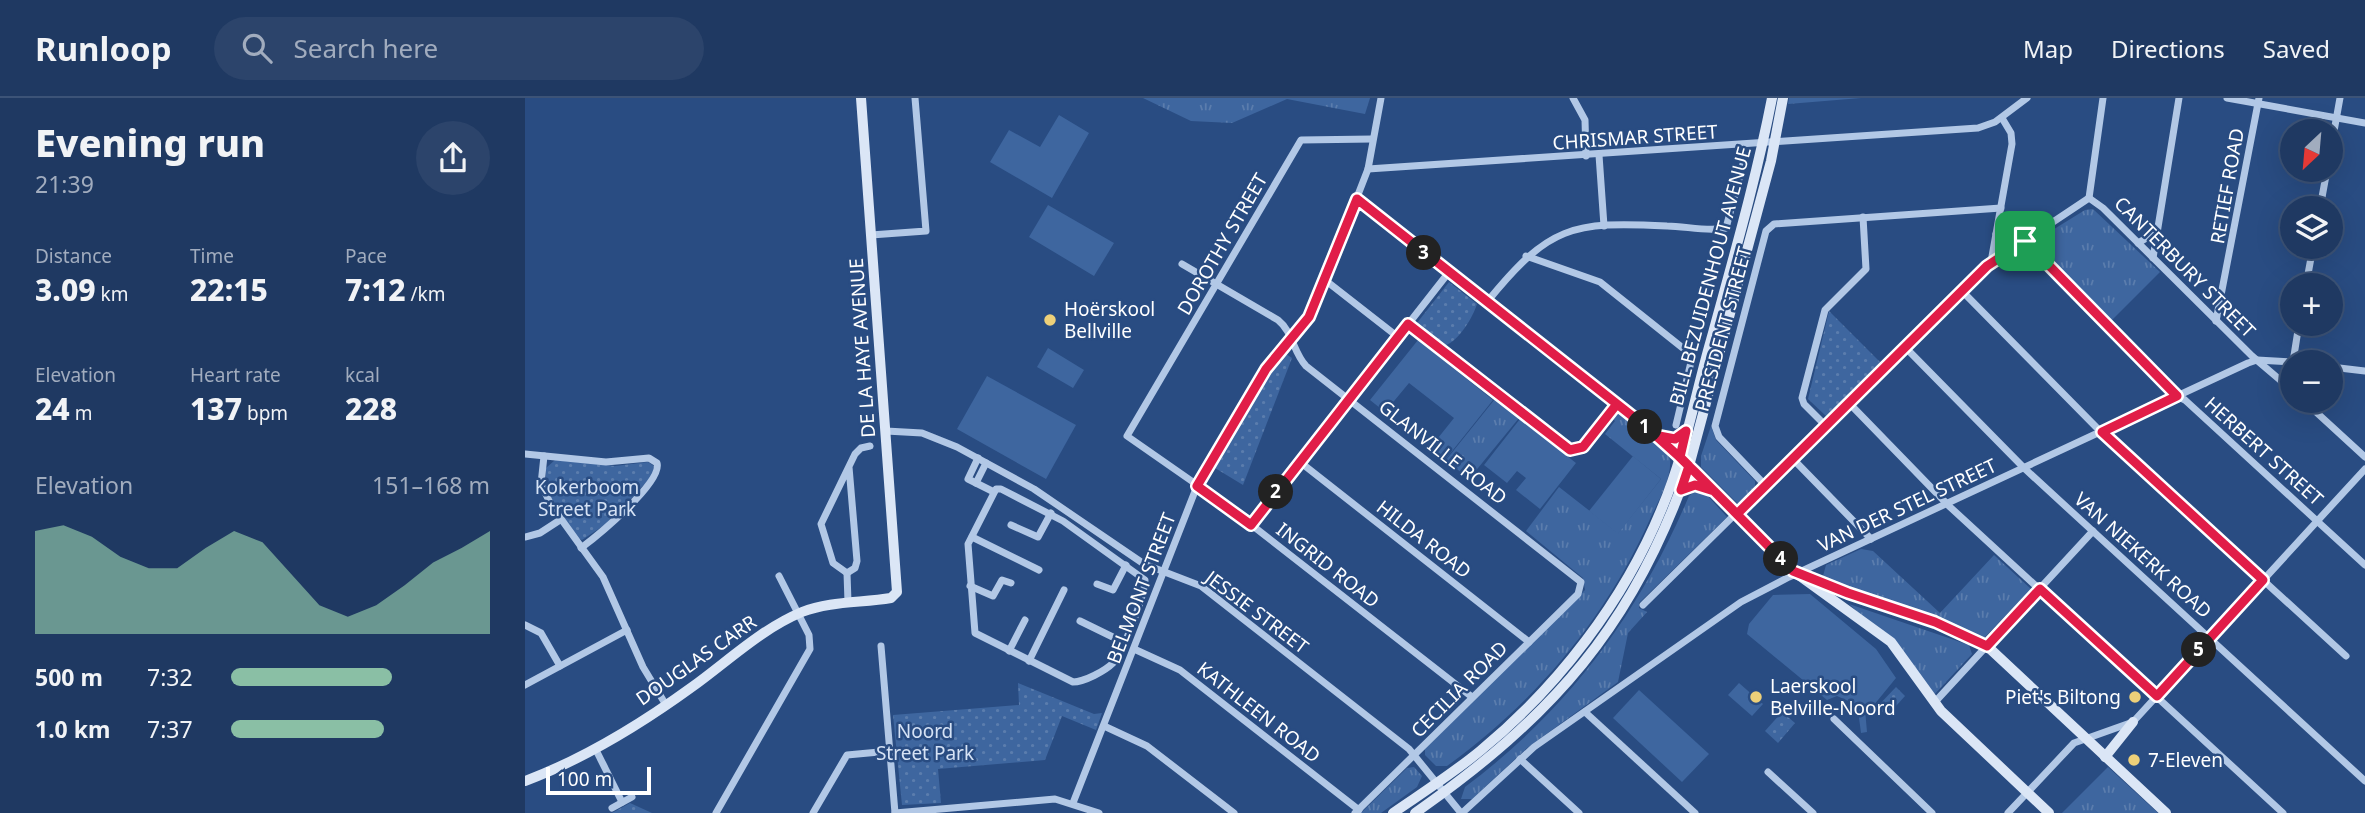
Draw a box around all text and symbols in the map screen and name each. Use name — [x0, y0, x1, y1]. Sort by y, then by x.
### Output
search box — [214, 17, 704, 80]
text: Runloop — [35, 26, 172, 71]
icon: search — [238, 29, 276, 67]
text: Search here — [294, 30, 438, 66]
text: Map — [2023, 32, 2073, 65]
text: Directions — [2111, 32, 2225, 65]
text: Saved — [2263, 32, 2330, 65]
text: Evening run — [35, 116, 265, 168]
street label: CHRISMAR STREET — [1552, 118, 1719, 156]
north arrow — [2280, 119, 2343, 182]
map controls — [2280, 119, 2343, 413]
button: share — [416, 121, 490, 195]
street label: RETIEF ROAD — [2204, 126, 2250, 246]
street label: BILL BEZUIDENHOUT AVENUE — [1663, 144, 1757, 408]
text: 21:39 — [35, 168, 94, 200]
street label: DOROTHY STREET — [1171, 168, 1273, 320]
street label: CANTERBURY STREET — [2109, 191, 2262, 344]
button: layers — [2280, 196, 2343, 259]
pin — [1995, 211, 2055, 271]
icon: arrive — [2006, 222, 2044, 260]
pin: 3 — [1406, 236, 1441, 270]
text: 3 — [1418, 239, 1429, 265]
text: Distance — [35, 243, 112, 269]
text: Time — [190, 243, 234, 269]
text: Pace — [345, 243, 387, 269]
street label: PRESIDENT STREET — [1688, 243, 1758, 414]
street label: DE LA HAYE AVENUE — [843, 257, 881, 439]
text: 3.09 — [35, 269, 96, 310]
text: 22:15 — [190, 269, 268, 310]
text: 7:12 — [345, 269, 406, 310]
button: + — [2280, 273, 2343, 336]
text: km — [96, 281, 128, 307]
text: /km — [406, 281, 446, 307]
place label: Hoërskool Bellville — [1064, 296, 1155, 344]
marker: Hoërskool Bellville — [1042, 312, 1058, 328]
button: − — [2280, 350, 2343, 413]
text: Elevation — [35, 362, 116, 388]
text: Heart rate — [190, 362, 281, 388]
text: kcal — [345, 362, 380, 388]
text: 24 — [35, 388, 70, 429]
text: 137 — [190, 388, 242, 429]
text: 228 — [345, 388, 397, 429]
street label: HERBERT STREET — [2199, 391, 2329, 512]
street label: GLANVILLE ROAD — [1374, 394, 1512, 510]
text: m — [70, 400, 92, 426]
text: bpm — [242, 400, 288, 426]
pin: 1 — [1627, 410, 1663, 444]
text: 1 — [1639, 413, 1650, 439]
street label: VAN DER STEL STREET — [1813, 452, 2001, 558]
text: Elevation — [35, 469, 133, 501]
text: 151–168 m — [372, 469, 490, 501]
park label: Kokerboom Street Park — [535, 474, 639, 522]
pin: 2 — [1259, 474, 1293, 510]
text: 2 — [1270, 478, 1281, 504]
street label: VAN NIEKERK ROAD — [2069, 486, 2217, 624]
street label: HILDA ROAD — [1371, 494, 1477, 584]
street label: BELMONT STREET — [1100, 509, 1182, 667]
street label: INGRID ROAD — [1271, 517, 1385, 613]
pin: 4 — [1763, 542, 1799, 576]
text: 4 — [1775, 545, 1786, 571]
street label: JESSIE STREET — [1198, 563, 1314, 660]
street label: DOUGLAS CARR — [631, 609, 762, 711]
pin: 5 — [2181, 632, 2217, 668]
street label: CECILIA ROAD — [1405, 635, 1513, 743]
text: 5 — [2193, 636, 2204, 662]
street label: KATHLEEN ROAD — [1192, 656, 1326, 768]
text: 500 m — [35, 661, 103, 693]
text: 7:32 — [147, 661, 193, 693]
place label: Laerskool Belville-Noord — [1770, 673, 1896, 721]
place label: Piet's Biltong — [2005, 684, 2121, 710]
marker: Laerskool Belville-Noord — [1748, 689, 1764, 705]
marker: Piet's Biltong — [2127, 689, 2143, 705]
text: 1.0 km — [35, 713, 110, 745]
text: 7:37 — [147, 713, 193, 745]
park label: Noord Street Park — [876, 718, 974, 766]
place label: 7-Eleven — [2148, 747, 2223, 773]
marker: 7-Eleven — [2126, 752, 2142, 768]
scale bar — [546, 764, 651, 796]
text: 100 m — [557, 766, 612, 792]

